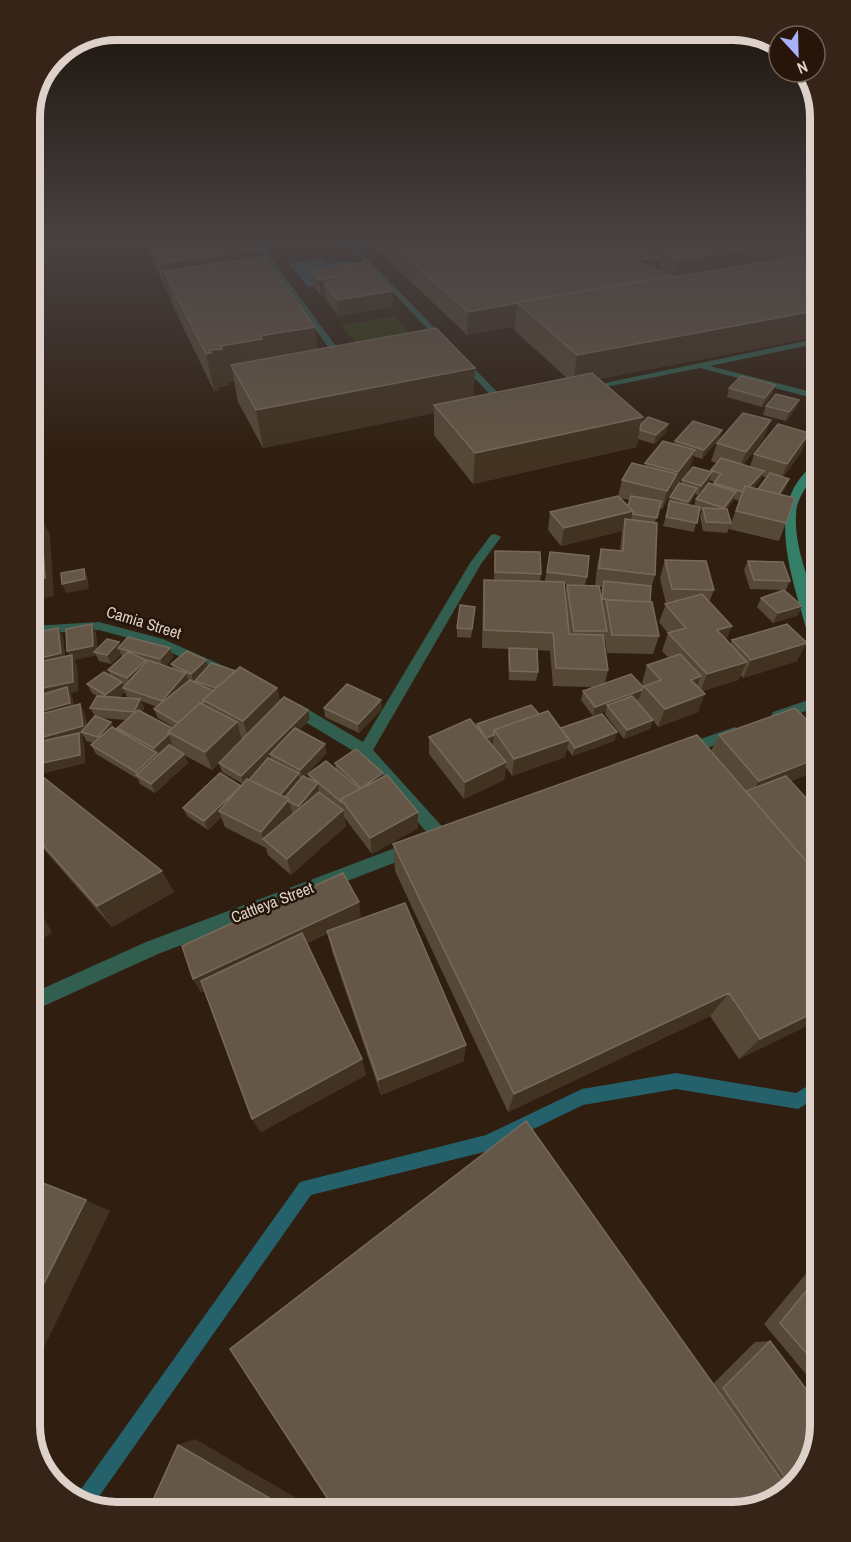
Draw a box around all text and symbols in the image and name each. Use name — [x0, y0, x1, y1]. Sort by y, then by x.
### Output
north arrow — [767, 24, 827, 84]
text: N — [794, 56, 811, 80]
street label: Camia Street — [104, 600, 185, 644]
street label: Cattleya Street — [228, 876, 317, 928]

